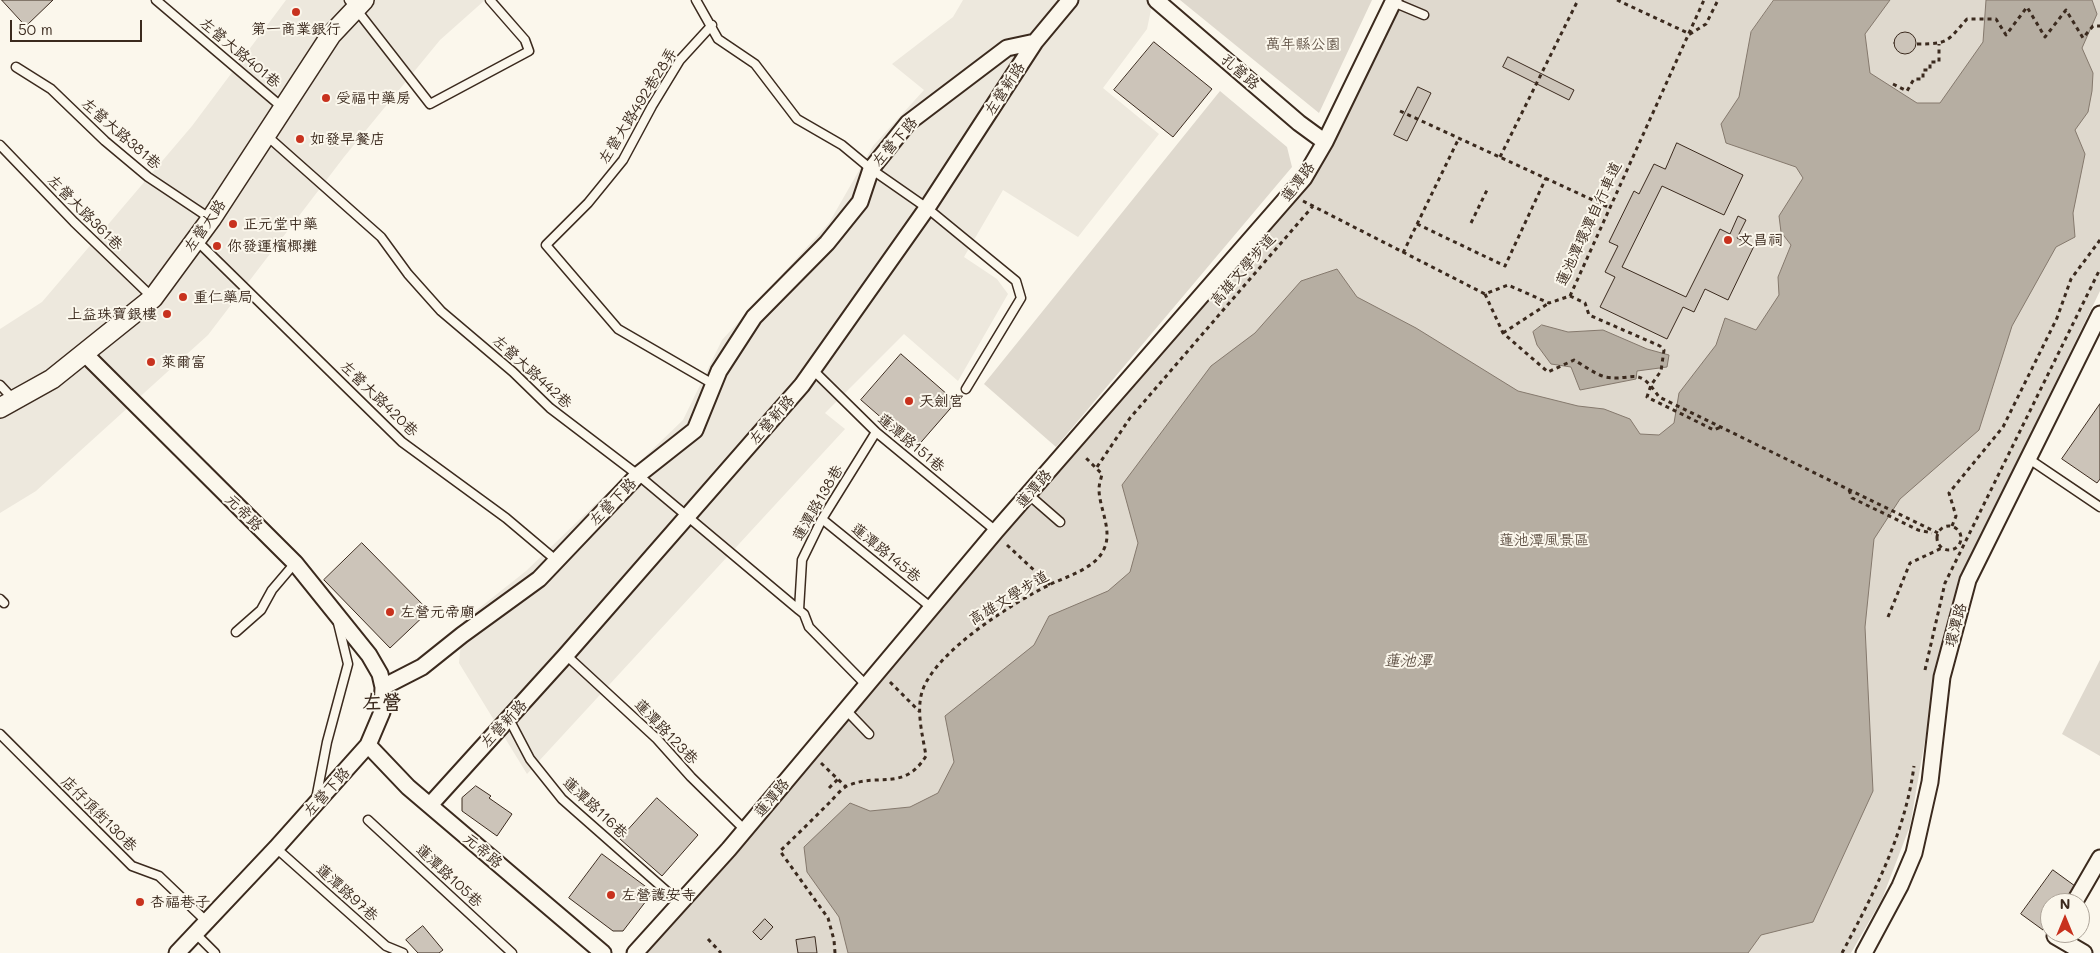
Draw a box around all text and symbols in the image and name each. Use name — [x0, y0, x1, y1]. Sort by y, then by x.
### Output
marker: 第一商業銀行 — [290, 6, 302, 18]
scale bar — [12, 10, 145, 42]
street label: 左營大路401巷 — [196, 14, 284, 92]
text: 50 m — [18, 19, 53, 39]
place label: 第一商業銀行 — [251, 20, 341, 38]
park label: 萬年縣公園 — [1266, 35, 1340, 53]
street label: 左營大路492巷28弄 — [595, 45, 681, 167]
street label: 孔營路 — [1217, 50, 1263, 94]
street label: 左營新路 — [981, 59, 1029, 119]
place label: 受福中藥房 — [336, 89, 411, 107]
marker: 受福中藥房 — [320, 92, 332, 104]
street label: 左營大路381巷 — [78, 95, 164, 173]
street label: 左營下路 — [869, 113, 921, 171]
place label: 如發早餐店 — [310, 130, 385, 148]
marker: 如發早餐店 — [294, 133, 306, 145]
street label: 蓮潭路 — [1277, 159, 1319, 205]
street label: 蓮池潭環潭自行車道 — [1552, 159, 1626, 289]
street label: 左營大路361巷 — [43, 171, 127, 255]
street label: 左營大路 — [180, 196, 230, 256]
place label: 正元堂中藥 — [243, 215, 318, 233]
marker: 正元堂中藥 — [227, 218, 239, 230]
street label: 高雄文學步道 — [1207, 230, 1279, 310]
place label: 文昌祠 — [1738, 231, 1783, 249]
marker: 文昌祠 — [1722, 234, 1734, 246]
place label: 你發運檳榔攤 — [227, 237, 317, 255]
marker: 你發運檳榔攤 — [211, 240, 223, 252]
place label: 重仁藥局 — [193, 288, 253, 306]
marker: 重仁藥局 — [177, 291, 189, 303]
place label: 上益珠寶銀樓 — [67, 305, 157, 323]
marker: 上益珠寶銀樓 — [161, 308, 173, 320]
street label: 左營大路442巷 — [488, 332, 576, 412]
place label: 萊爾富 — [161, 353, 206, 371]
marker: 萊爾富 — [145, 356, 157, 368]
street label: 左營大路420巷 — [336, 357, 422, 441]
street label: 左營新路 — [746, 391, 798, 449]
place label: 天劍宮 — [919, 392, 964, 410]
marker: 天劍宮 — [903, 395, 915, 407]
street label: 蓮潭路151巷 — [874, 410, 948, 476]
street label: 蓮潭路138巷 — [789, 462, 847, 544]
street label: 蓮潭路 — [1012, 466, 1056, 512]
street label: 左營下路 — [586, 474, 640, 530]
street label: 元帝路 — [222, 491, 266, 535]
street label: 蓮潭路145巷 — [848, 519, 924, 587]
park label: 蓮池潭風景區 — [1499, 531, 1589, 549]
street label: 高雄文學步道 — [966, 567, 1052, 629]
street label: 環潭路 — [1941, 601, 1971, 649]
place label: 左營元帝廟 — [400, 603, 475, 621]
marker: 左營元帝廟 — [384, 606, 396, 618]
water label: 蓮池潭 — [1384, 651, 1432, 671]
district label: 左營 — [362, 691, 402, 715]
street label: 左營新路 — [477, 696, 531, 752]
street label: 蓮潭路123巷 — [630, 696, 702, 768]
street label: 左營下路 — [300, 764, 354, 820]
street label: 店仔頂街130巷 — [57, 772, 141, 856]
street label: 蓮潭路116巷 — [559, 773, 631, 843]
street label: 蓮潭路 — [751, 775, 793, 821]
street label: 元帝路 — [460, 830, 506, 872]
street label: 蓮潭路105巷 — [412, 841, 486, 911]
street label: 蓮潭路97巷 — [312, 860, 382, 926]
place label: 左營護安寺 — [621, 886, 696, 904]
marker: 左營護安寺 — [605, 889, 617, 901]
place label: 杏福巷子 — [150, 893, 210, 911]
north arrow — [2040, 893, 2090, 943]
text: N — [2060, 894, 2070, 913]
marker: 杏福巷子 — [134, 896, 146, 908]

